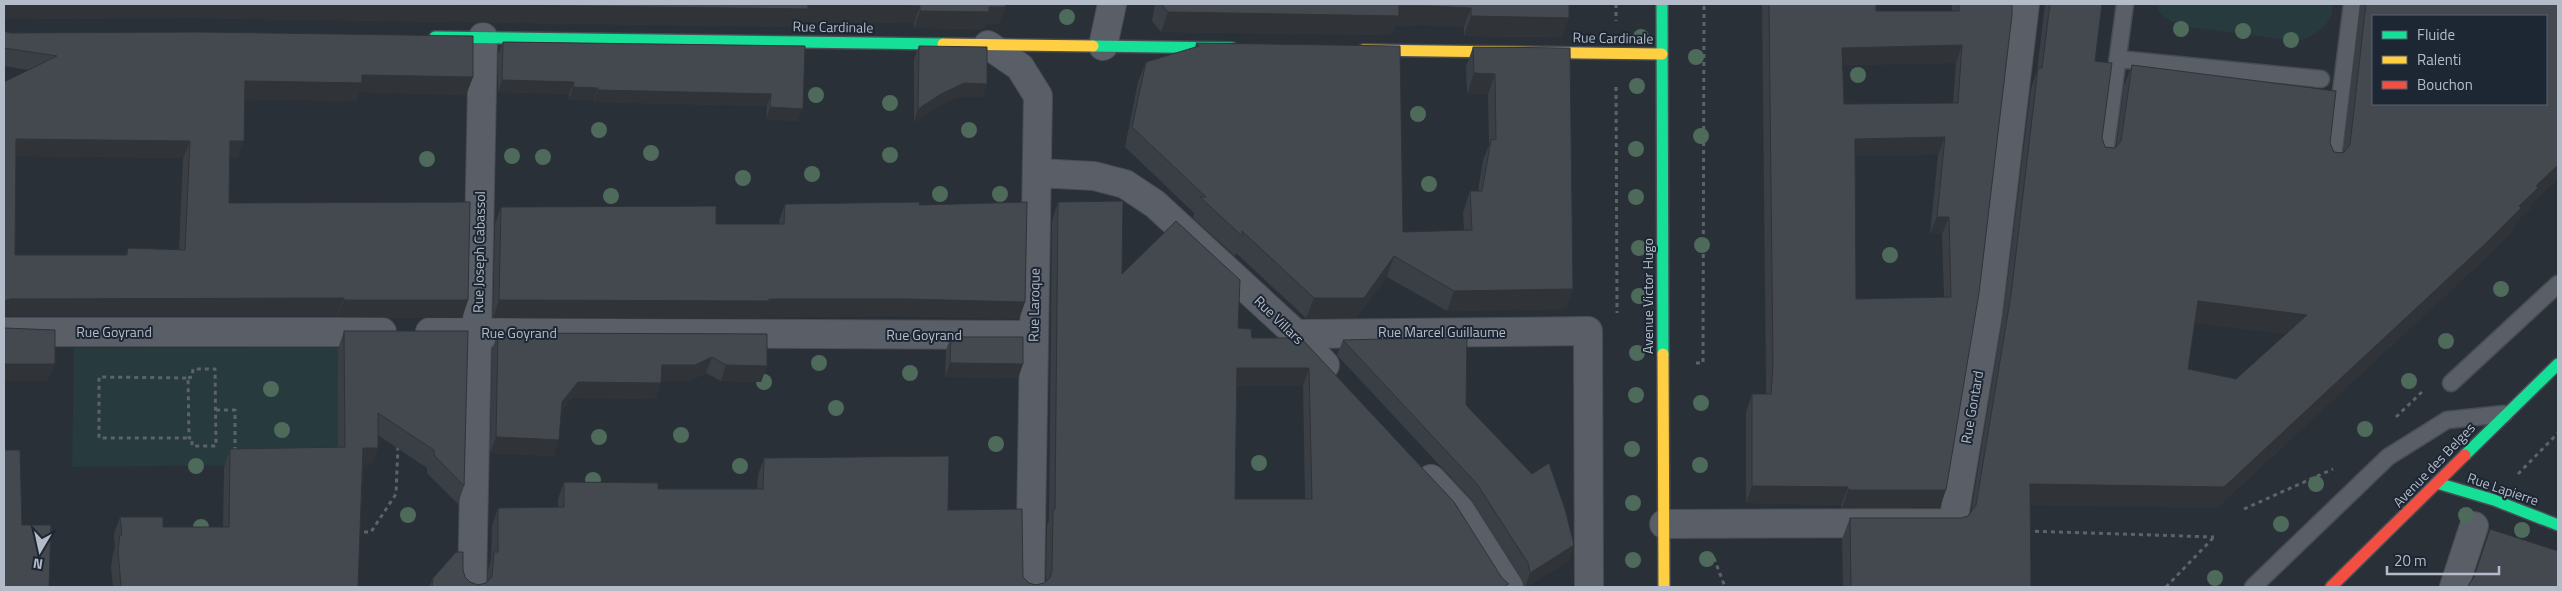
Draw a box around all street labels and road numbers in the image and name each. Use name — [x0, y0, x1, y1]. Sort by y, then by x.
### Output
street label: Rue Cardinale — [792, 15, 874, 38]
street label: Rue Cardinale — [1572, 26, 1654, 49]
street label: Rue Joseph Cabassol — [467, 191, 490, 313]
street label: Avenue Victor Hugo — [1637, 238, 1658, 354]
street label: Rue Laroque — [1022, 268, 1045, 342]
street label: Rue Villars — [1250, 290, 1309, 349]
street label: Rue Goyrand — [76, 321, 152, 342]
street label: Rue Marcel Guillaume — [1378, 321, 1506, 342]
street label: Rue Goyrand — [481, 322, 557, 343]
street label: Rue Goyrand — [886, 324, 962, 345]
street label: Rue Gontard — [1955, 369, 1988, 445]
street label: Avenue des Belges — [2388, 418, 2480, 512]
street label: Rue Lapierre — [2465, 467, 2542, 511]

